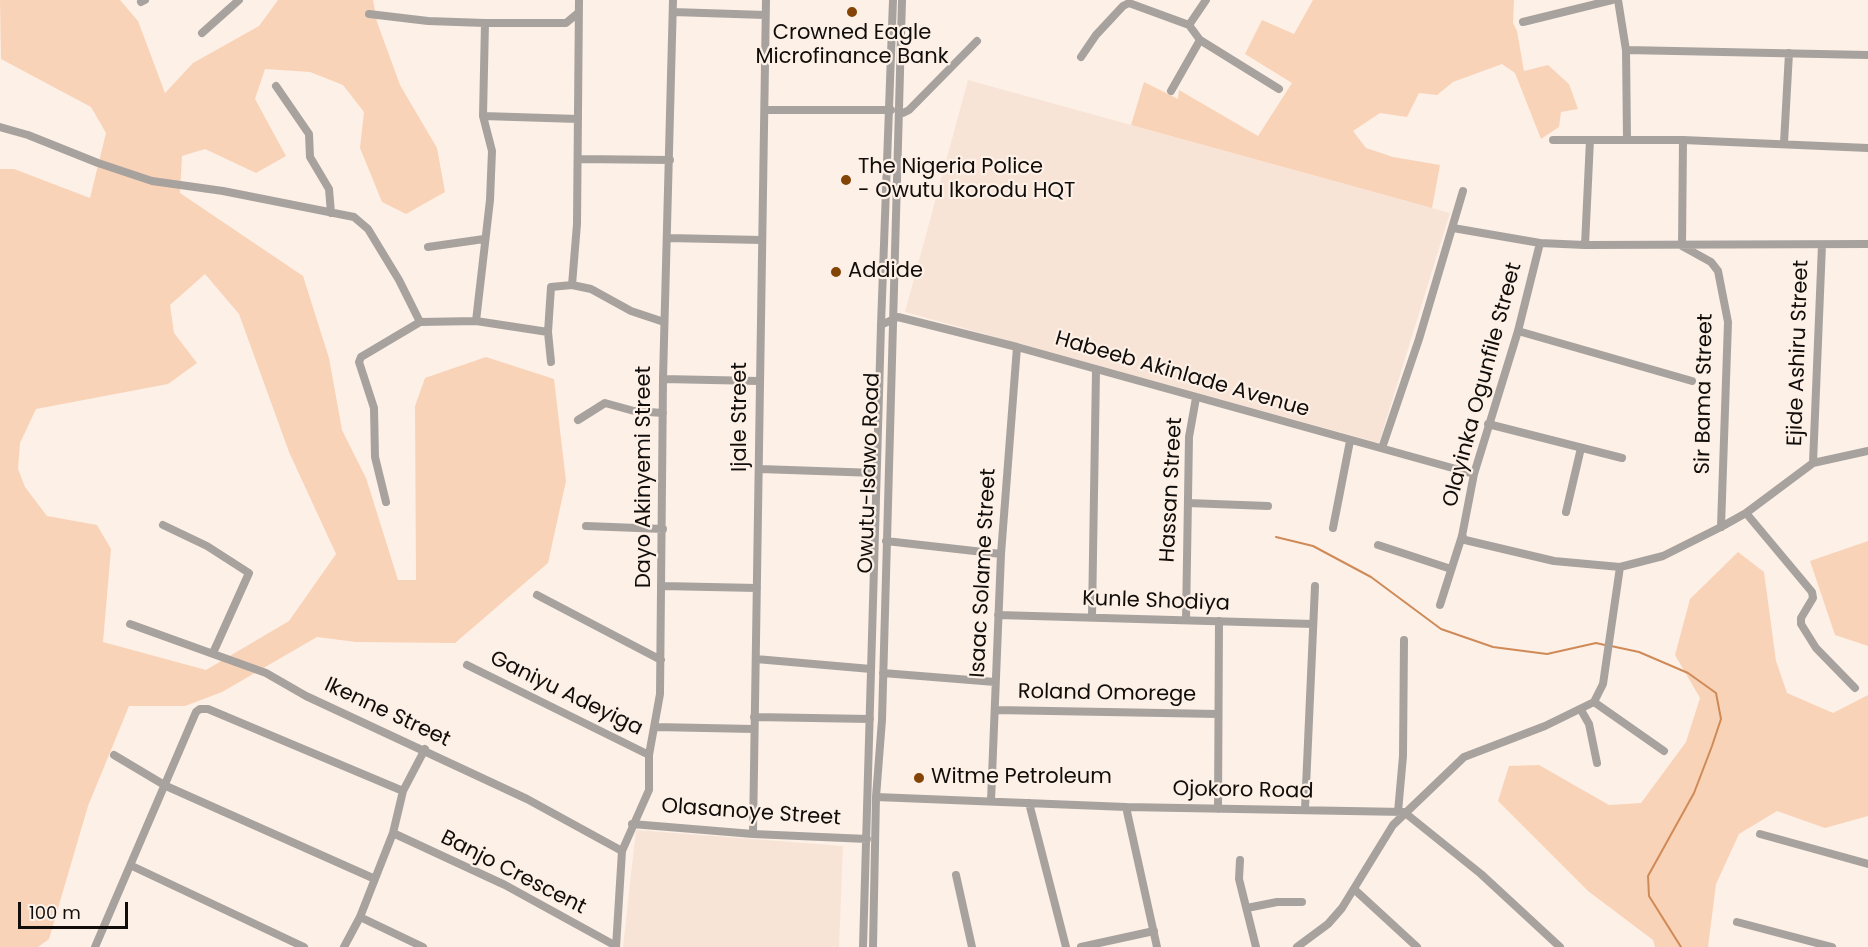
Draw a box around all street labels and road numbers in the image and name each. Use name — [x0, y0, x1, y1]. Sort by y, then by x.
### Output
street label: Olayinka Ogunfile Street — [1438, 260, 1528, 510]
street label: Ejide Ashiru Street — [1783, 260, 1815, 446]
street label: Sir Bama Street — [1691, 313, 1719, 475]
street label: Habeeb Akinlade Avenue — [1052, 327, 1312, 423]
street label: Ijale Street — [728, 362, 754, 472]
street label: Dayo Akinyemi Street — [632, 366, 658, 588]
street label: Owutu-Isawo Road — [854, 372, 886, 574]
street label: Hassan Street — [1156, 417, 1188, 563]
street label: Isaac Solame Street — [966, 468, 1002, 678]
street label: Kunle Shodiya — [1082, 587, 1230, 617]
street label: Ganiyu Adeyiga — [486, 646, 646, 742]
street label: Ikenne Street — [320, 673, 454, 753]
street label: Roland Omorege — [1018, 680, 1196, 708]
street label: Ojokoro Road — [1172, 777, 1314, 805]
street label: Olasanoye Street — [660, 794, 842, 832]
street label: Banjo Crescent — [436, 826, 590, 920]

